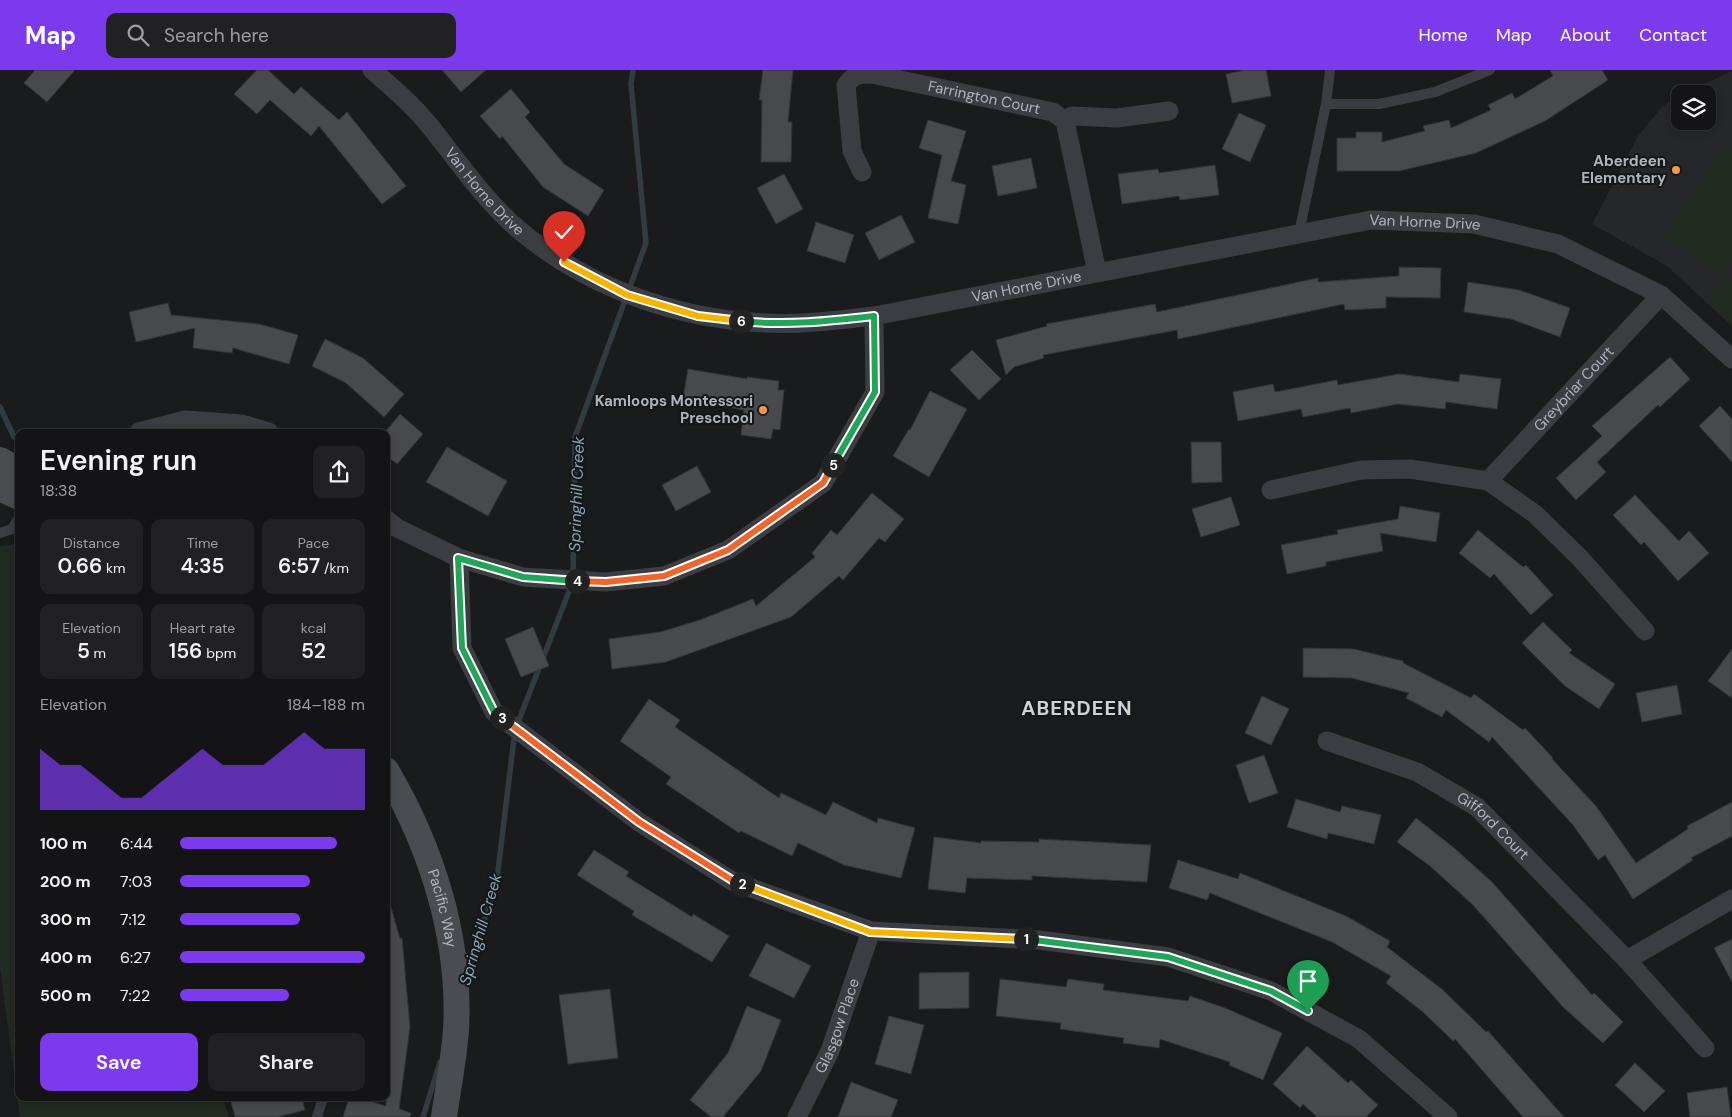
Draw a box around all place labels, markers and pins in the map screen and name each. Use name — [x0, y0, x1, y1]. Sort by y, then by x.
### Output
place label: Aberdeen Elementary — [1581, 151, 1666, 188]
marker: Aberdeen Elementary — [1670, 164, 1682, 176]
pin — [543, 211, 585, 262]
pin: 6 — [728, 308, 754, 334]
place label: Kamloops Montessori Preschool — [595, 391, 753, 428]
marker: Kamloops Montessori Preschool — [757, 404, 769, 416]
pin: 5 — [820, 452, 846, 478]
pin: 4 — [564, 568, 590, 594]
pin: 3 — [490, 706, 514, 730]
pin: 2 — [730, 872, 754, 896]
pin: 1 — [1014, 926, 1038, 952]
pin — [1287, 960, 1329, 1011]

